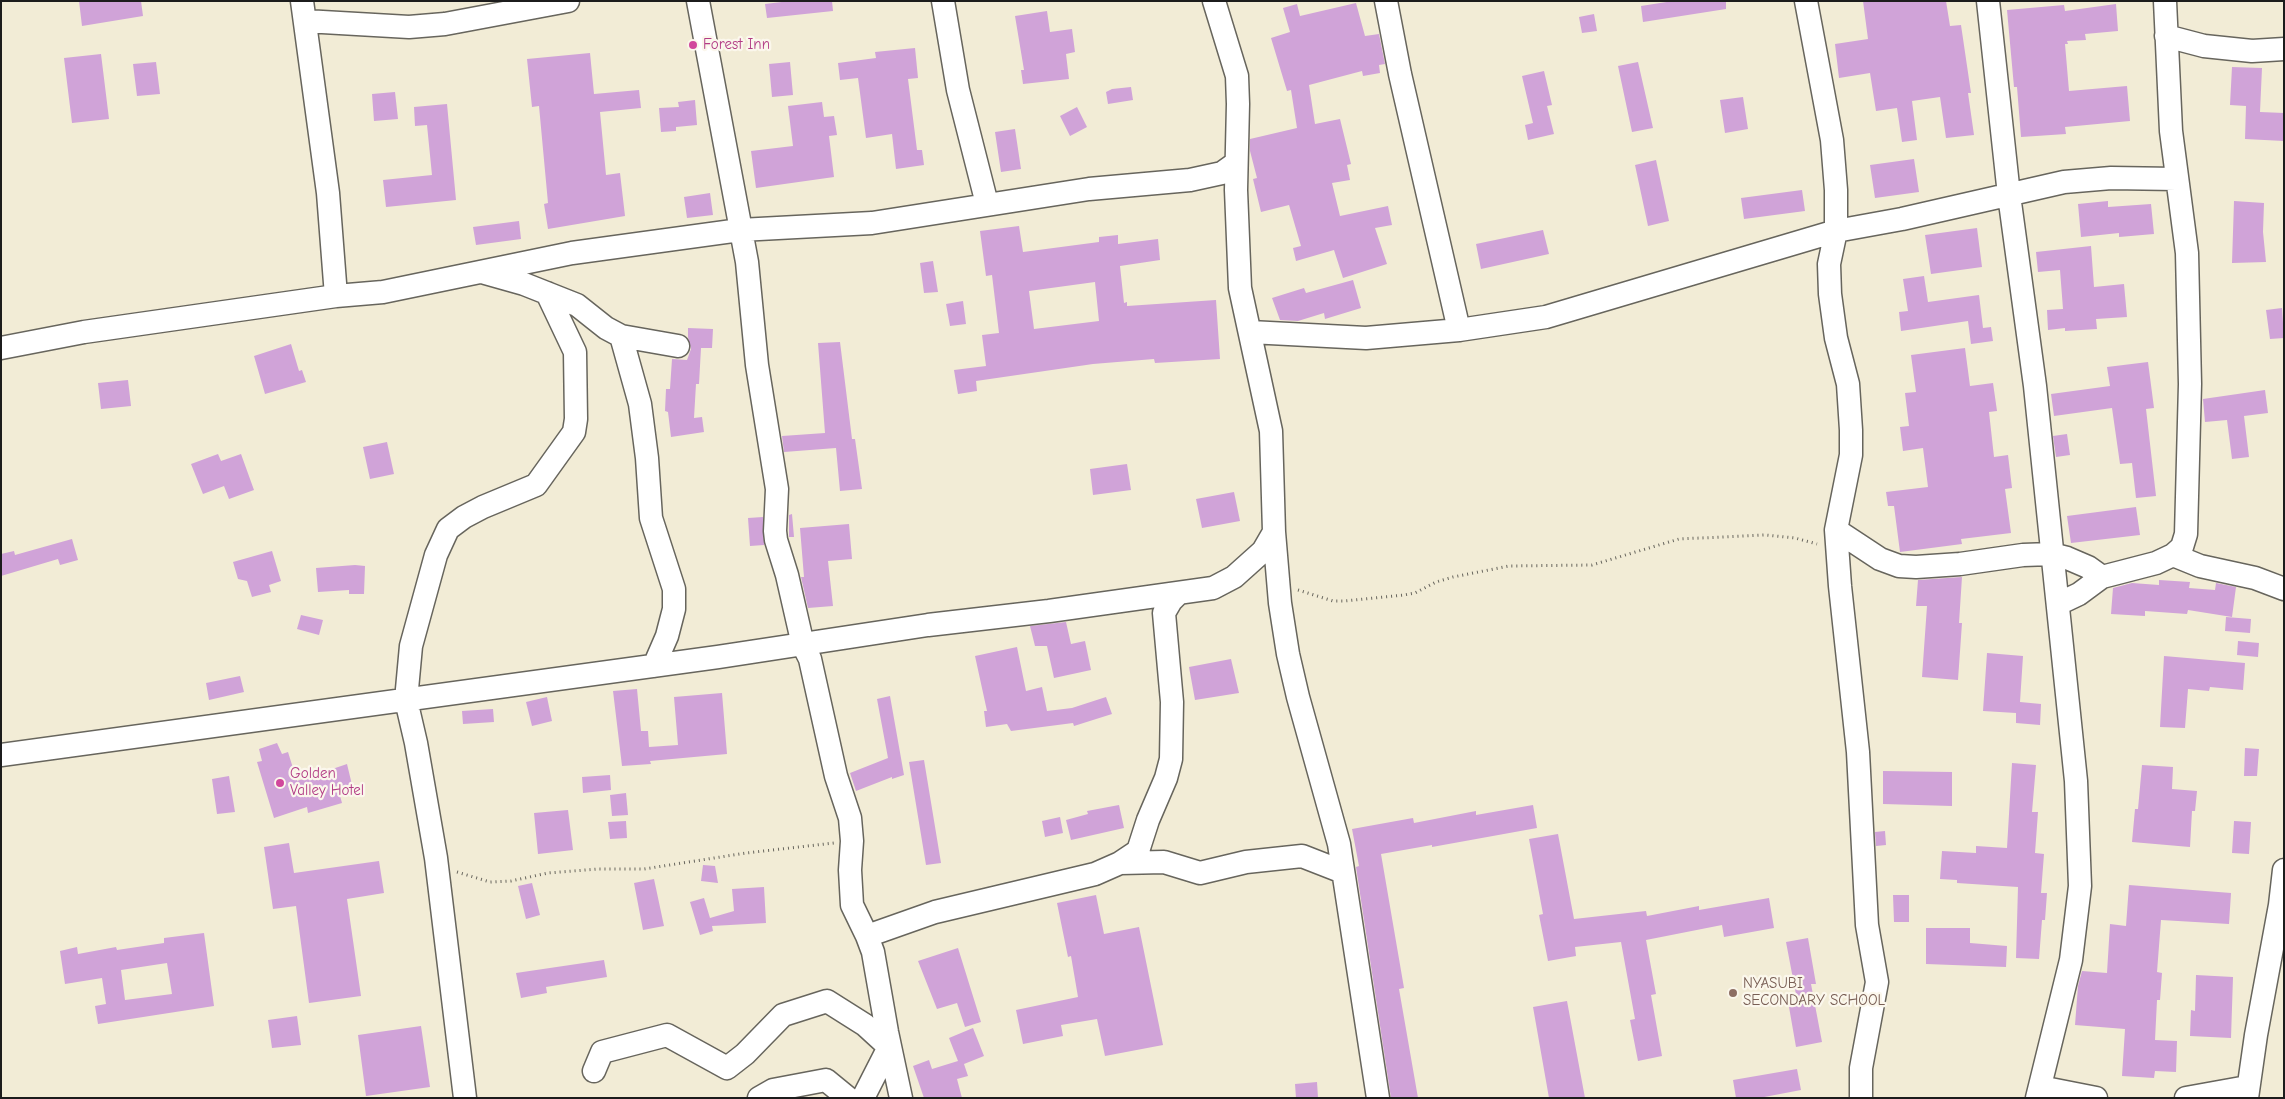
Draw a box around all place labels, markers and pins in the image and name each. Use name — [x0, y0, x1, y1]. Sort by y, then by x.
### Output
place label: Forest Inn — [703, 36, 770, 54]
marker: Forest Inn — [687, 39, 699, 51]
place label: Golden Valley Hotel — [290, 765, 364, 800]
marker: Golden Valley Hotel — [274, 777, 286, 789]
place label: NYASUBI SECONDARY SCHOOL — [1743, 975, 1885, 1010]
marker: NYASUBI SECONDARY SCHOOL — [1727, 987, 1739, 999]

